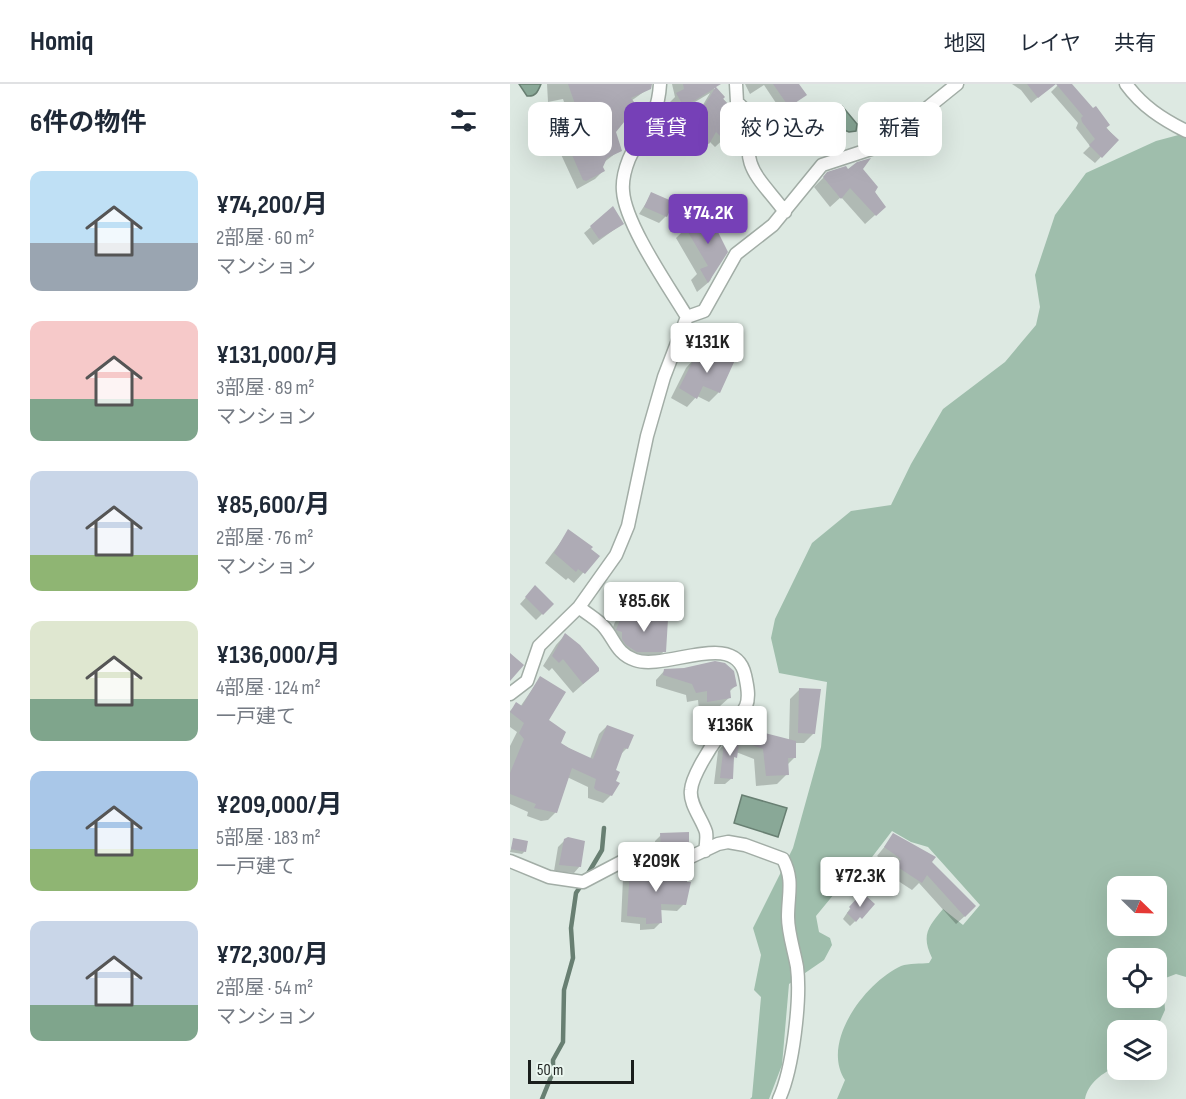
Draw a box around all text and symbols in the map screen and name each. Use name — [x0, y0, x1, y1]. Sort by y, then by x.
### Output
text: Homiq — [30, 25, 94, 58]
text: 地図 — [944, 31, 986, 56]
text: レイヤ — [1019, 31, 1081, 56]
text: 共有 — [1114, 31, 1156, 56]
chip: 購入 — [528, 102, 612, 156]
chip: 賃貸 — [624, 102, 708, 156]
chip: 絞り込み — [720, 102, 846, 156]
chip: 新着 — [858, 102, 942, 156]
icon: filters — [447, 104, 480, 137]
text: 6件の物件 — [30, 108, 146, 139]
text: ¥74,200/月 — [216, 190, 328, 221]
pin: ¥74.2K — [659, 194, 757, 245]
icon: home — [78, 195, 150, 267]
text: ¥74.2K — [683, 201, 733, 225]
text: 2部屋 · 60 m² — [216, 226, 315, 250]
text: マンション — [216, 255, 316, 279]
pin: ¥131K — [665, 323, 749, 374]
text: ¥131K — [685, 330, 730, 354]
text: ¥131,000/月 — [216, 340, 339, 371]
icon: home — [78, 345, 150, 417]
text: 3部屋 · 89 m² — [216, 376, 315, 400]
text: マンション — [216, 405, 316, 429]
text: ¥85,600/月 — [216, 490, 330, 521]
icon: home — [78, 495, 150, 567]
text: 2部屋 · 76 m² — [216, 526, 314, 550]
text: マンション — [216, 555, 316, 579]
pin: ¥85.6K — [595, 582, 693, 633]
text: ¥85.6K — [618, 589, 670, 613]
text: ¥136,000/月 — [216, 640, 341, 671]
icon: home — [78, 645, 150, 717]
text: 4部屋 · 124 m² — [216, 676, 321, 700]
text: 一戸建て — [216, 705, 296, 729]
pin: ¥136K — [688, 706, 772, 757]
text: ¥136K — [707, 713, 753, 737]
text: ¥209,000/月 — [216, 790, 343, 821]
icon: home — [78, 795, 150, 867]
text: 5部屋 · 183 m² — [216, 826, 321, 850]
pin: ¥209K — [614, 842, 698, 893]
text: ¥209K — [632, 849, 680, 873]
text: 一戸建て — [216, 855, 296, 879]
pin: ¥72.3K — [811, 857, 909, 908]
text: ¥72.3K — [834, 864, 886, 888]
north arrow — [1107, 876, 1167, 936]
map controls — [1107, 876, 1167, 1080]
text: ¥72,300/月 — [216, 940, 329, 971]
icon: home — [78, 945, 150, 1017]
button: locate — [1107, 948, 1167, 1008]
text: 2部屋 · 54 m² — [216, 976, 313, 1000]
text: マンション — [216, 1005, 316, 1029]
button: layers — [1107, 1020, 1167, 1080]
scale bar — [528, 1057, 634, 1084]
text: 50 m — [537, 1061, 563, 1080]

